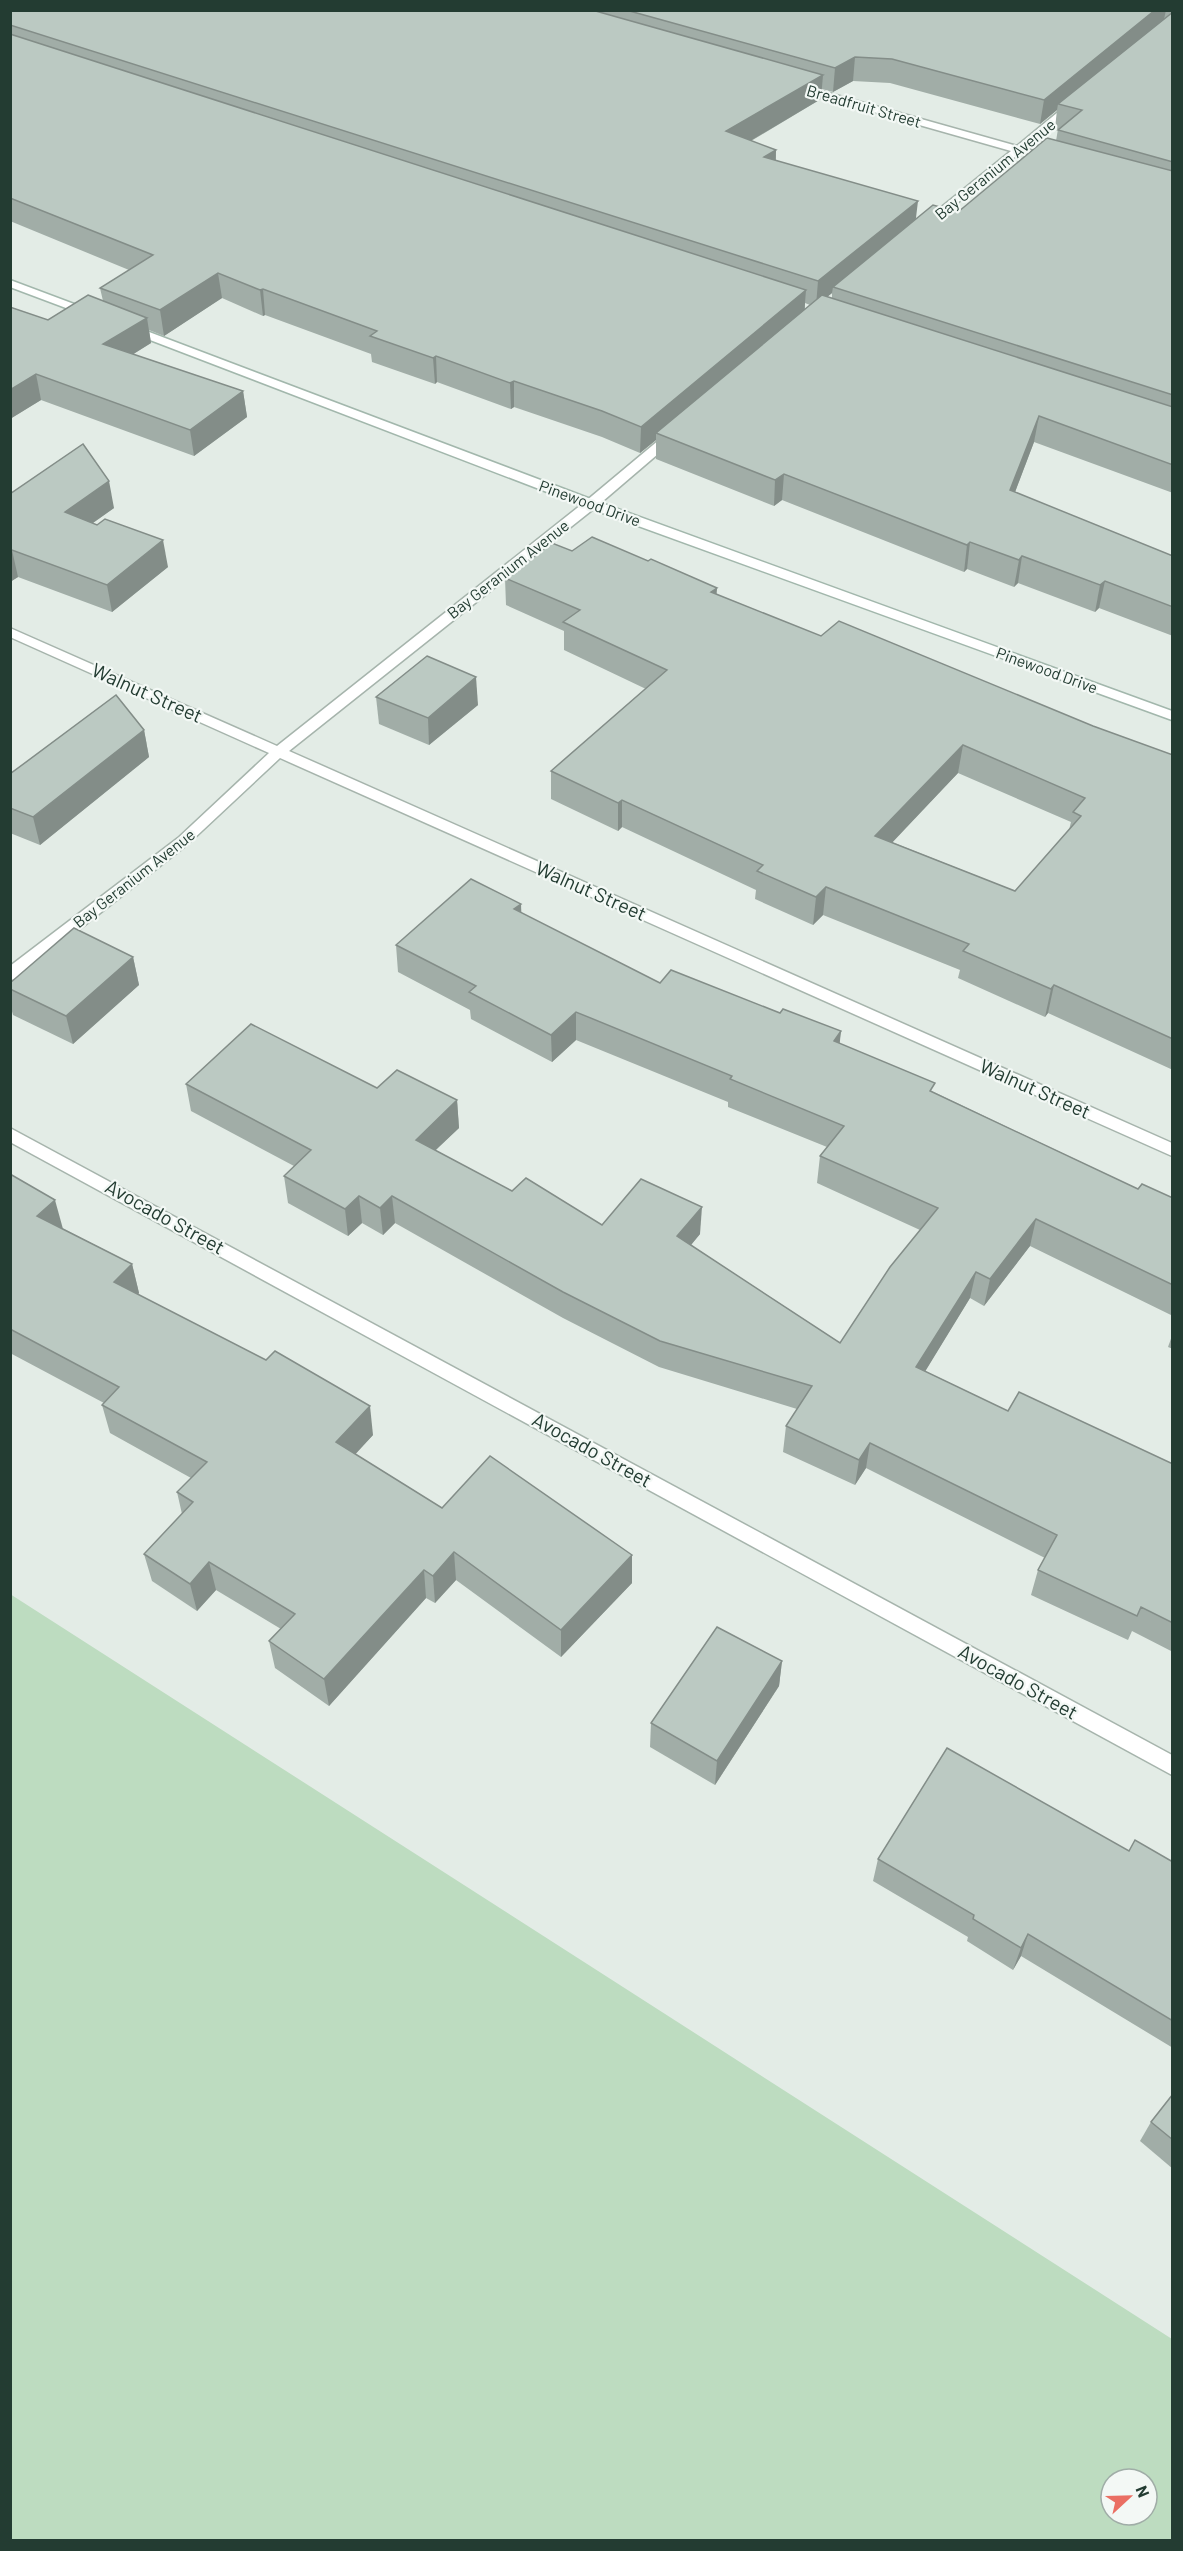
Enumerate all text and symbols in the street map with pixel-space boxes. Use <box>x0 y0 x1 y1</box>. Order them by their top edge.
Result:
street label: Breadfruit Street <box>805 80 923 131</box>
street label: Bay Geranium Avenue <box>931 114 1059 223</box>
street label: Pinewood Drive <box>537 475 644 530</box>
street label: Bay Geranium Avenue <box>443 515 572 622</box>
street label: Pinewood Drive <box>994 642 1101 697</box>
street label: Walnut Street <box>88 657 207 727</box>
street label: Bay Geranium Avenue <box>69 824 198 931</box>
street label: Walnut Street <box>532 855 651 925</box>
street label: Walnut Street <box>976 1053 1095 1123</box>
street label: Avocado Street <box>102 1173 229 1259</box>
street label: Avocado Street <box>529 1406 656 1492</box>
street label: Avocado Street <box>955 1638 1082 1724</box>
north arrow <box>1099 2467 1159 2527</box>
text: N <box>1133 2483 1154 2500</box>

